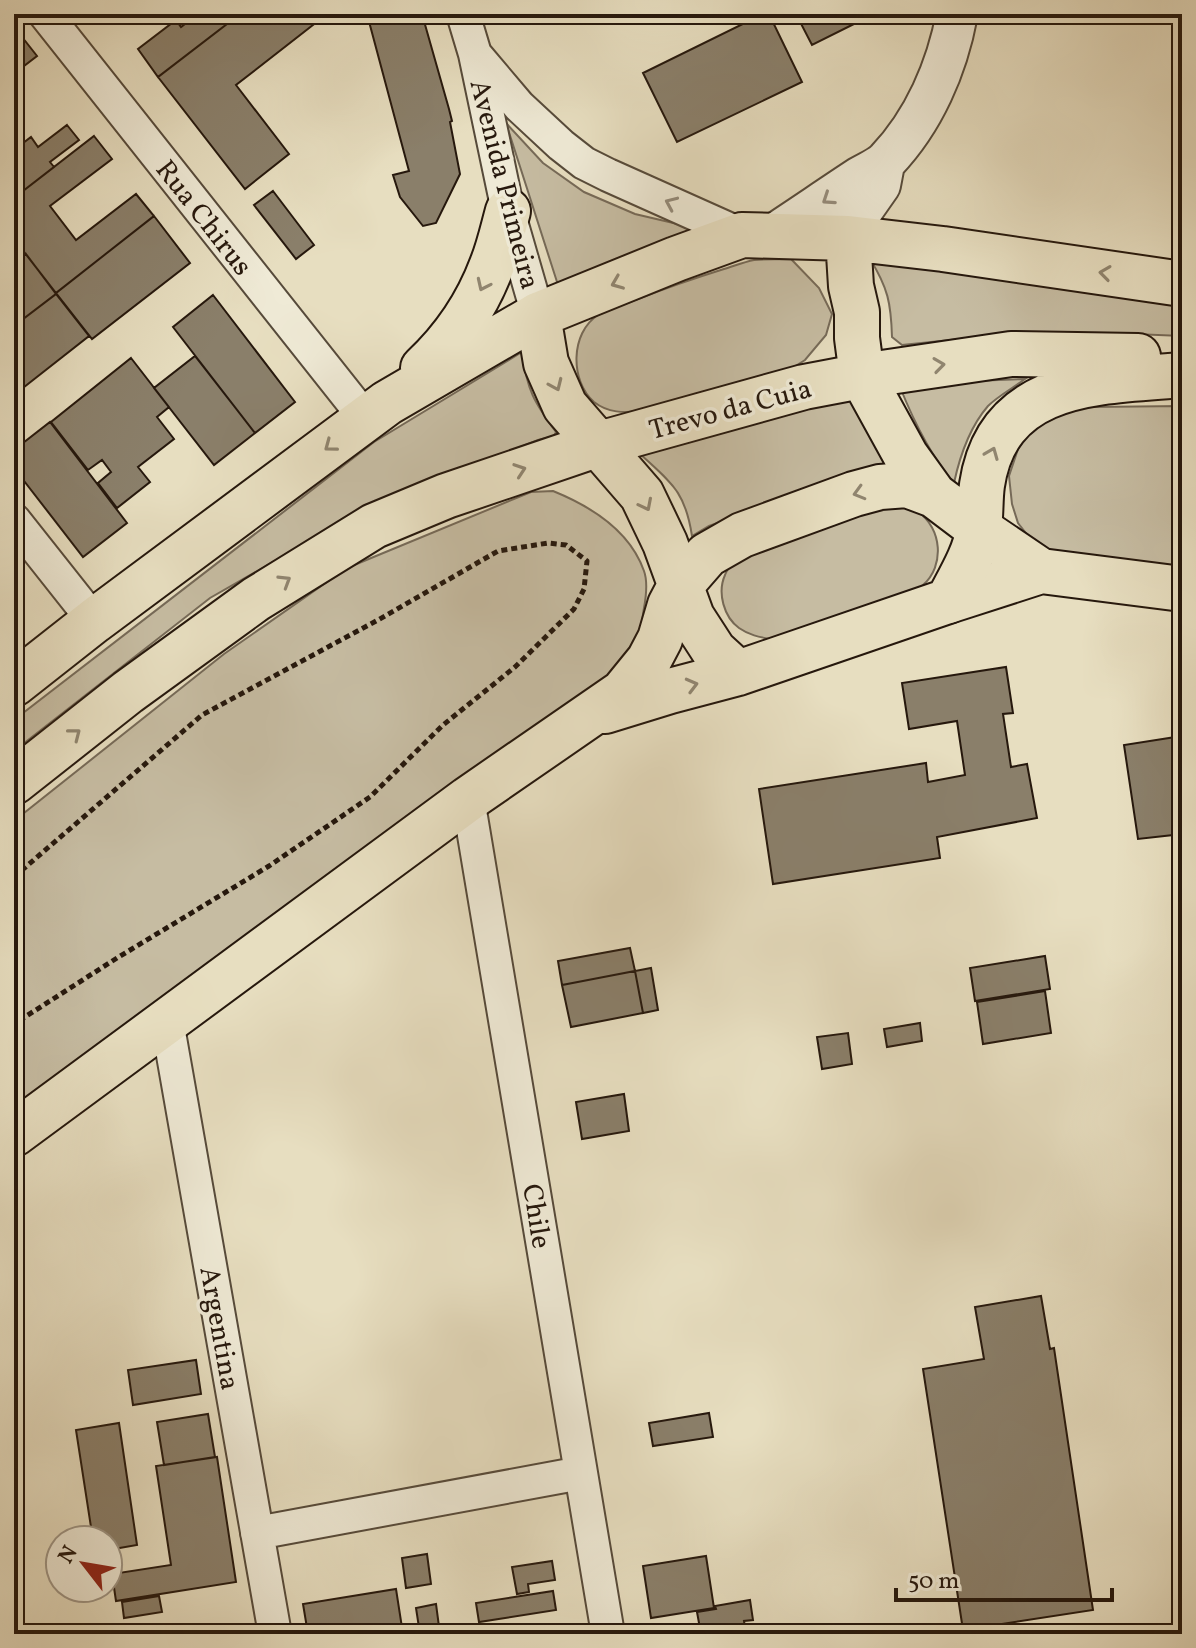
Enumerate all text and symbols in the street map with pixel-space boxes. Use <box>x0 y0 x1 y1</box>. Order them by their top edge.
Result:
street label: Avenida Primeira <box>459 76 548 294</box>
street label: Rua Chirus <box>145 152 261 285</box>
one-way arrow <box>822 189 837 204</box>
one-way arrow <box>665 197 679 213</box>
one-way arrow <box>1098 265 1112 282</box>
one-way arrow <box>611 273 625 290</box>
one-way arrow <box>477 276 493 291</box>
one-way arrow <box>933 357 946 374</box>
street label: Trevo da Cuia <box>645 370 816 451</box>
one-way arrow <box>546 377 562 391</box>
one-way arrow <box>324 436 339 450</box>
one-way arrow <box>982 447 999 461</box>
one-way arrow <box>512 464 526 480</box>
one-way arrow <box>853 483 867 500</box>
one-way arrow <box>637 497 652 512</box>
one-way arrow <box>277 575 291 590</box>
one-way arrow <box>685 677 699 694</box>
one-way arrow <box>66 729 81 743</box>
street label: Chile <box>511 1181 560 1252</box>
street label: Argentina <box>189 1264 249 1393</box>
north arrow <box>44 1524 124 1604</box>
text: N <box>52 1540 86 1570</box>
scale bar <box>896 1552 1112 1602</box>
text: 50 m <box>908 1565 960 1599</box>

